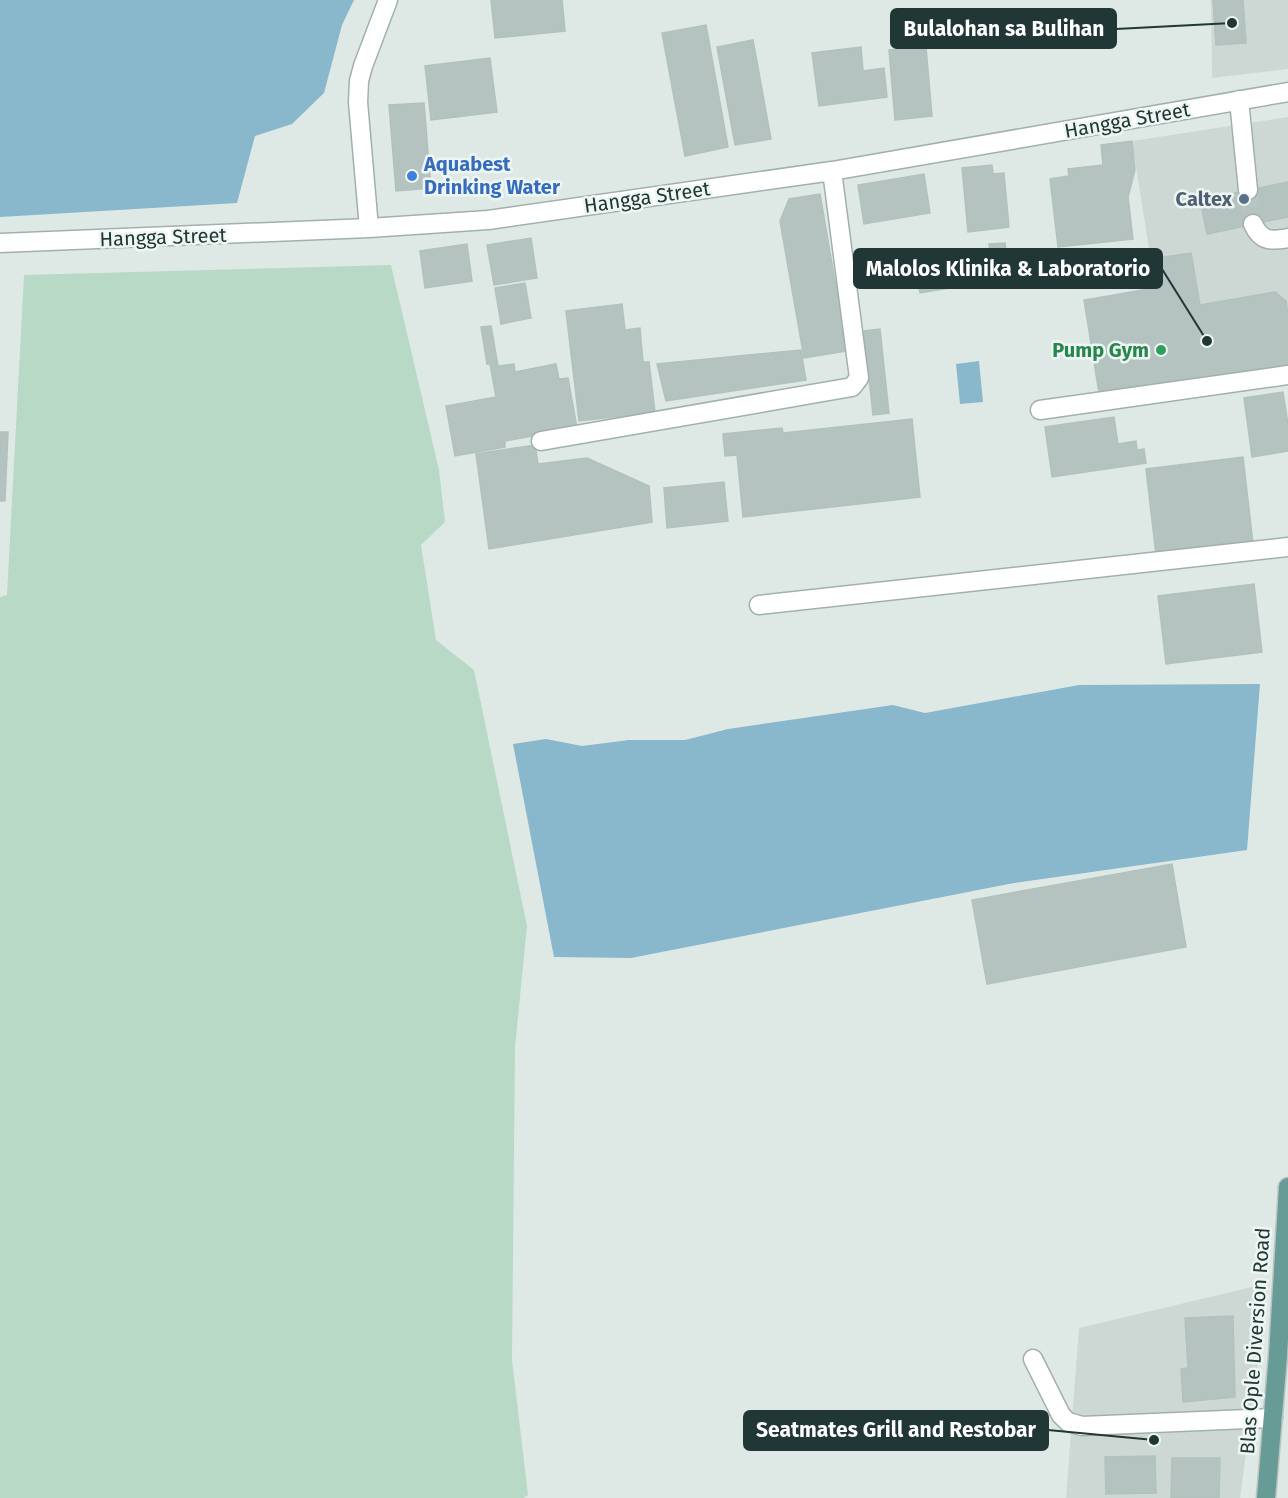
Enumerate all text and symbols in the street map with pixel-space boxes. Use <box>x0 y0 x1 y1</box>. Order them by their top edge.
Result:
callout: Bulalohan sa Bulihan <box>891 9 1116 48</box>
text: Bulalohan sa Bulihan <box>904 16 1104 42</box>
street label: Hangga Street <box>1062 97 1192 143</box>
place label: Aquabest Drinking Water <box>423 152 561 199</box>
marker: Aquabest Drinking Water <box>405 169 419 183</box>
street label: Hangga Street <box>582 176 712 218</box>
place label: Caltex <box>1176 187 1233 211</box>
marker: Caltex <box>1237 192 1251 206</box>
street label: Hangga Street <box>99 223 228 251</box>
callout: Malolos Klinika & Laboratorio <box>854 249 1162 288</box>
text: Malolos Klinika & Laboratorio <box>866 256 1150 282</box>
place label: Pump Gym <box>1052 338 1149 362</box>
marker: Pump Gym <box>1154 343 1168 357</box>
street label: Blas Ople Diversion Road <box>1235 1227 1275 1455</box>
callout: Seatmates Grill and Restobar <box>744 1411 1048 1450</box>
text: Seatmates Grill and Restobar <box>756 1417 1037 1443</box>

